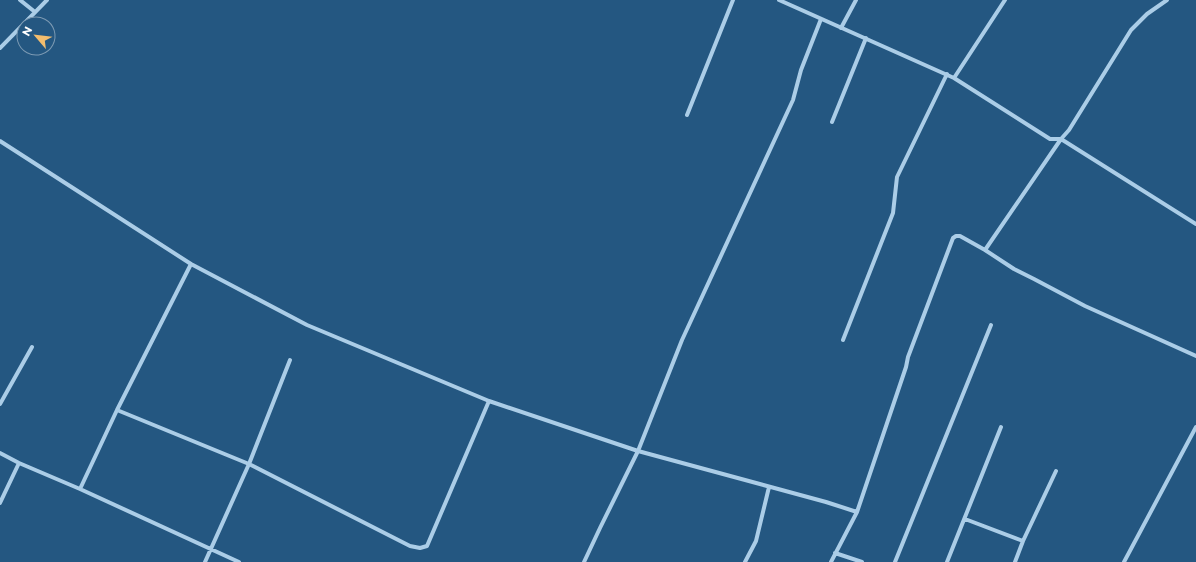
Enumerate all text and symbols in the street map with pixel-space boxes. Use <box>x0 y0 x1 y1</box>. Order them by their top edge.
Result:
north arrow <box>16 16 56 56</box>
text: N <box>19 24 35 39</box>

